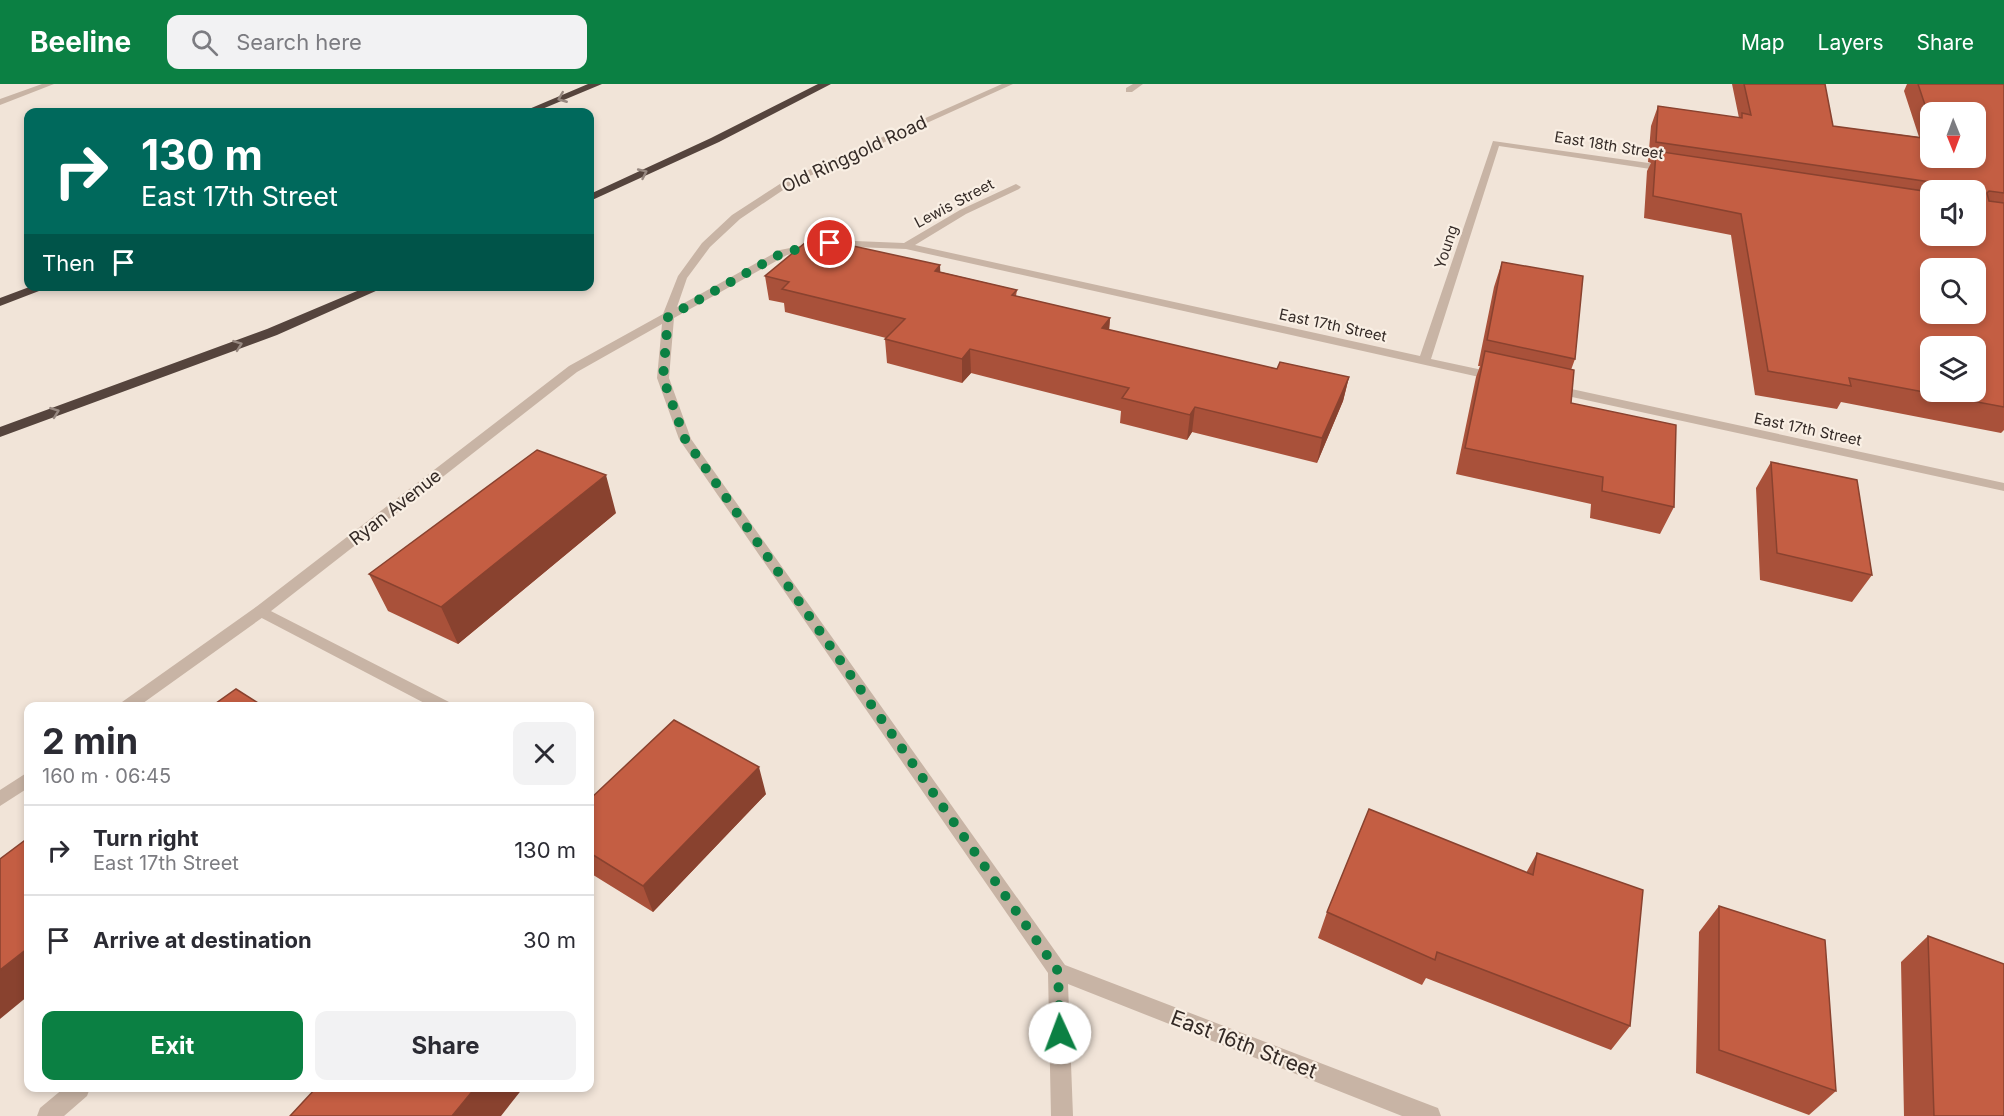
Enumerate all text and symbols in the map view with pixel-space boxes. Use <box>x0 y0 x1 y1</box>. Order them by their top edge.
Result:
search box <box>167 15 587 69</box>
text: Beeline <box>30 25 131 59</box>
icon: search <box>188 26 221 59</box>
text: Search here <box>236 29 362 55</box>
text: Map <box>1741 30 1785 55</box>
text: Layers <box>1818 30 1884 55</box>
text: Share <box>1917 30 1974 55</box>
one-way arrow <box>557 91 568 103</box>
north arrow <box>1920 102 1986 168</box>
map controls <box>1920 102 1986 402</box>
street label: Old Ringgold Road <box>778 111 930 197</box>
street label: East 18th Street <box>1553 127 1665 163</box>
text: 130 m <box>141 129 263 180</box>
icon: right <box>42 132 120 210</box>
one-way arrow <box>636 169 647 181</box>
street label: Lewis Street <box>911 174 997 232</box>
text: East 17th Street <box>141 180 338 213</box>
button: sound <box>1920 180 1986 246</box>
pin <box>804 217 855 268</box>
street label: Young <box>1430 223 1462 271</box>
icon: arrive <box>813 226 846 259</box>
icon: arrive <box>107 246 140 279</box>
text: Then <box>42 250 95 276</box>
button: search <box>1920 258 1986 324</box>
street label: East 17th Street <box>1278 304 1389 346</box>
button: layers <box>1920 336 1986 402</box>
one-way arrow <box>232 339 243 352</box>
one-way arrow <box>49 406 60 419</box>
street label: East 17th Street <box>1753 408 1864 450</box>
street label: Ryan Avenue <box>345 465 445 549</box>
text: 2 min <box>42 719 138 763</box>
button: close <box>513 722 576 785</box>
text: 160 m · 06:45 <box>42 764 171 788</box>
text: Turn right <box>93 825 199 851</box>
icon: right <box>42 834 75 867</box>
text: 130 m <box>514 837 576 863</box>
text: East 17th Street <box>93 851 239 875</box>
icon: arrive <box>42 924 75 957</box>
text: Arrive at destination <box>93 927 312 953</box>
text: 30 m <box>523 927 576 953</box>
position arrow <box>1028 1001 1092 1065</box>
street label: East 16th Street <box>1167 1005 1321 1083</box>
button: Exit <box>42 1011 303 1080</box>
button: Share <box>315 1011 576 1080</box>

